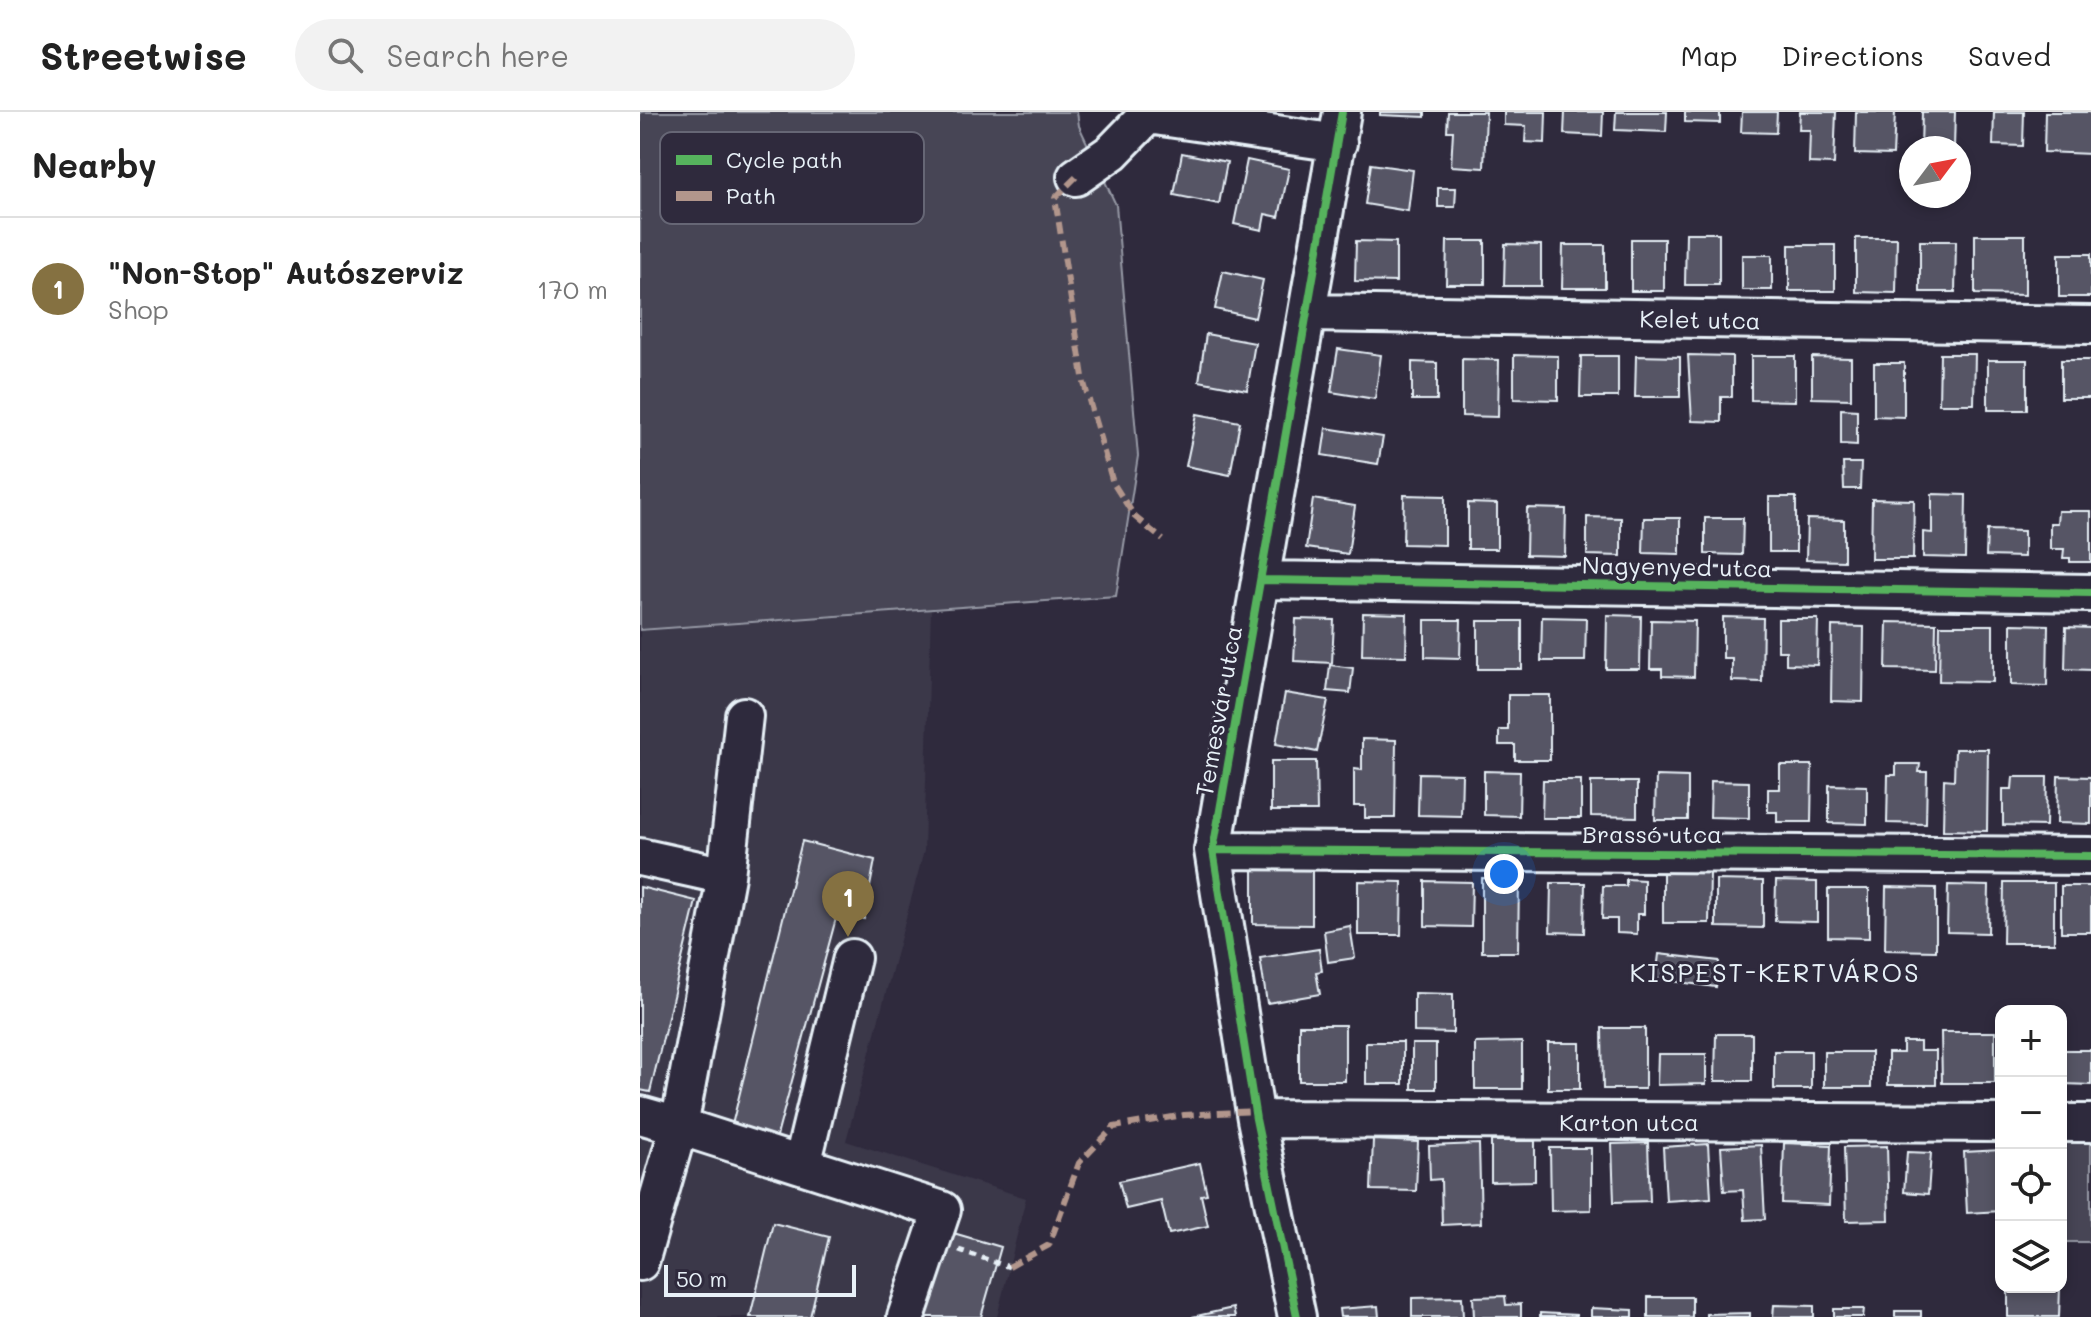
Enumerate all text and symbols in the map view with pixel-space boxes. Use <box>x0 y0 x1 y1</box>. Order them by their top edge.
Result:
search box <box>295 19 855 91</box>
text: Streetwise <box>40 30 247 80</box>
icon: search <box>323 33 367 77</box>
text: Search here <box>387 35 569 75</box>
text: Map <box>1681 37 1738 73</box>
text: Directions <box>1782 37 1924 73</box>
text: Saved <box>1968 37 2051 73</box>
legend <box>660 132 924 224</box>
north arrow <box>1899 136 1971 208</box>
text: Nearby <box>32 142 157 187</box>
text: Cycle path <box>726 145 842 174</box>
text: Path <box>726 181 775 210</box>
text: "Non-Stop" Autószerviz <box>108 252 464 292</box>
text: 1 <box>52 272 64 306</box>
text: 170 m <box>537 272 608 306</box>
text: Shop <box>108 292 169 326</box>
street label: Kelet utca <box>1639 302 1761 336</box>
street label: Nagyenyed utca <box>1582 549 1772 583</box>
street label: Temesvár utca <box>1188 623 1248 799</box>
street label: Brassó utca <box>1582 818 1722 849</box>
your location <box>1484 854 1524 894</box>
pin: 1 <box>822 871 874 937</box>
district label: KISPEST-KERTVÁROS <box>1629 955 1921 989</box>
map controls <box>1995 1005 2067 1293</box>
button: + <box>1995 1005 2067 1077</box>
button: − <box>1995 1077 2067 1149</box>
street label: Karton utca <box>1559 1106 1699 1137</box>
button: locate <box>1995 1149 2067 1221</box>
button: layers <box>1995 1221 2067 1293</box>
scale bar <box>664 1261 856 1297</box>
text: 50 m <box>676 1264 727 1293</box>

